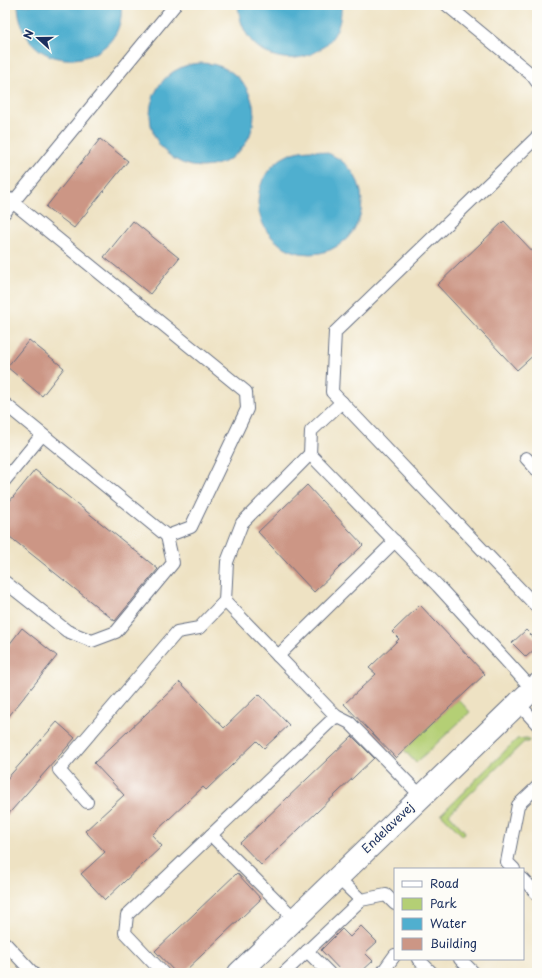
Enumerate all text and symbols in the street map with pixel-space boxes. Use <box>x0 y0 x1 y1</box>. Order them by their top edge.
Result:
north arrow <box>18 18 58 58</box>
text: N <box>19 27 38 41</box>
street label: Endelavevej <box>357 798 417 857</box>
legend <box>394 868 524 960</box>
text: Road <box>430 874 459 892</box>
text: Park <box>430 894 457 912</box>
text: Water <box>430 914 467 932</box>
text: Building <box>430 934 477 952</box>

